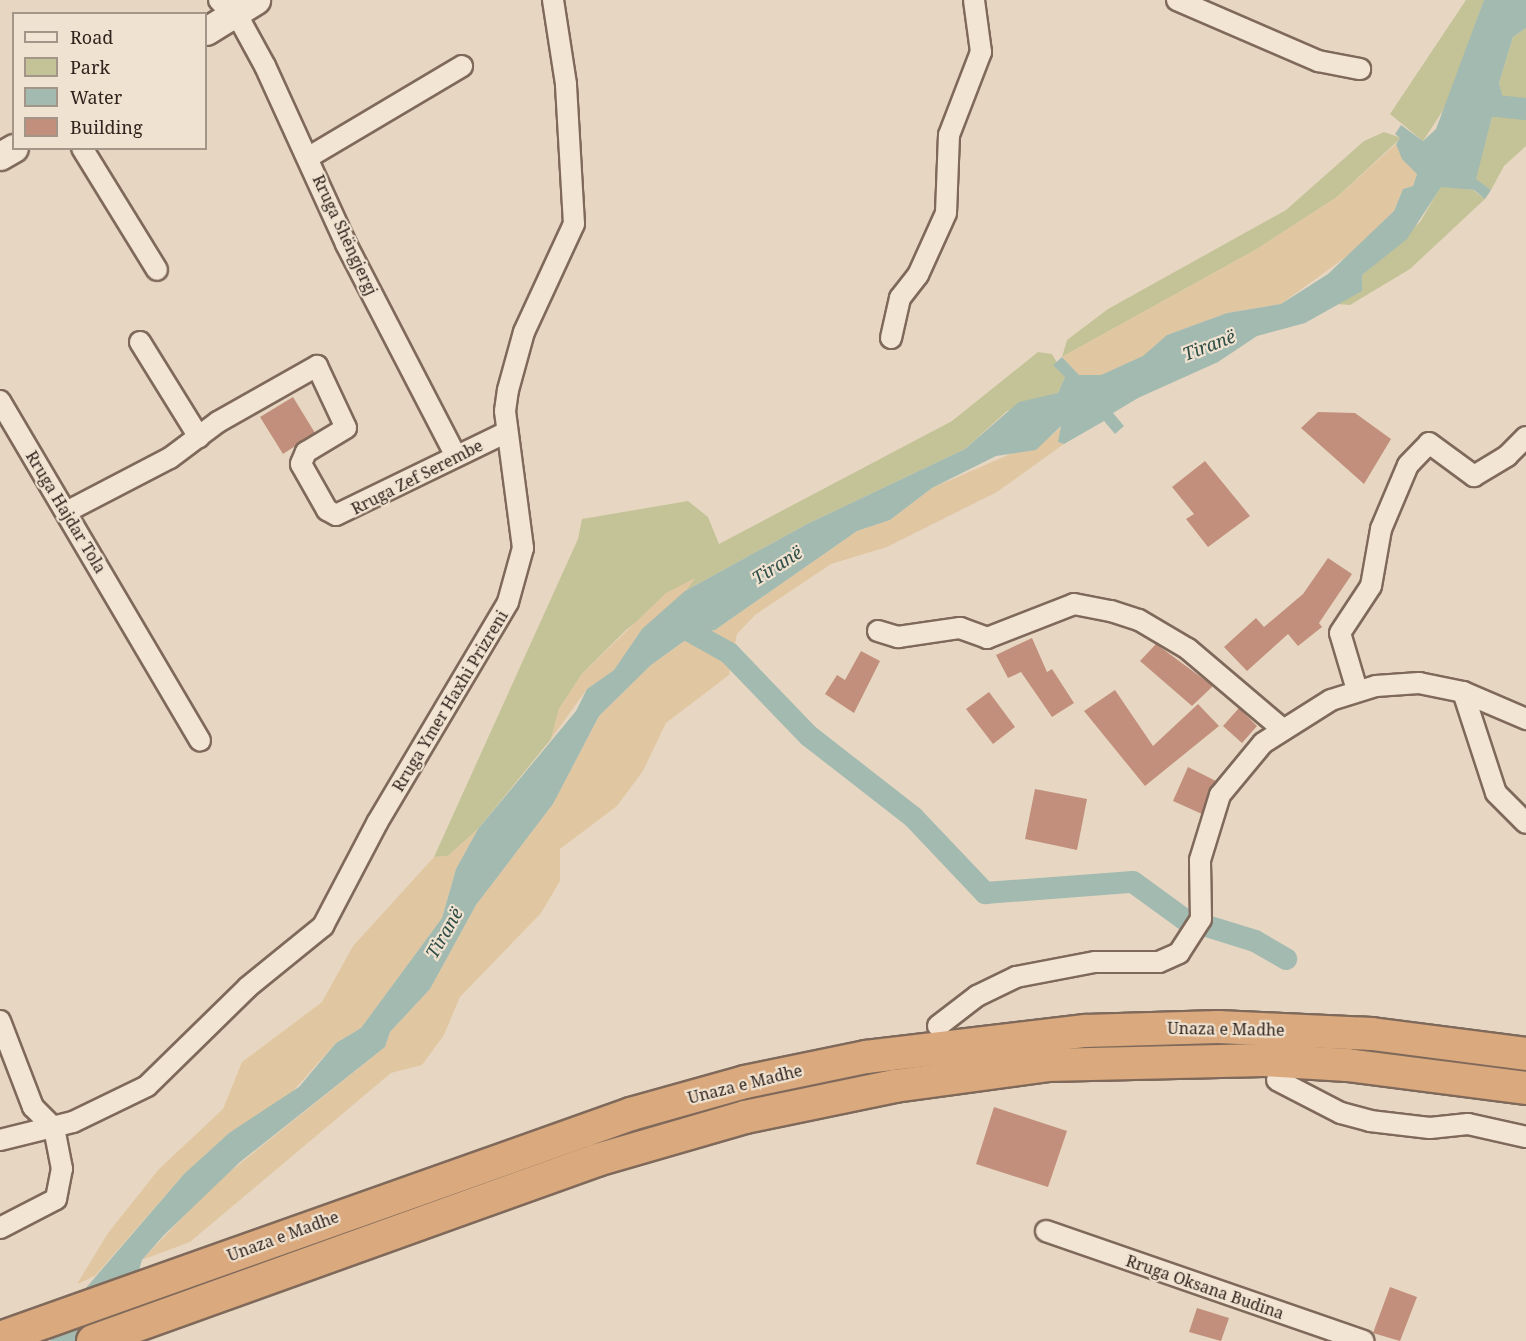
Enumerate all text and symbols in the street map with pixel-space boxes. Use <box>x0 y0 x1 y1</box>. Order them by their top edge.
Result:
legend <box>12 12 207 150</box>
text: Road <box>70 25 113 49</box>
text: Park <box>70 55 110 79</box>
text: Water <box>70 85 122 109</box>
text: Building <box>70 115 143 139</box>
street label: Rruga Shëngjergj <box>309 172 381 298</box>
water label: Tiranë <box>1180 325 1238 365</box>
street label: Rruga Zef Serembe <box>348 436 486 518</box>
street label: Rruga Hajdar Tola <box>22 447 110 577</box>
water label: Tiranë <box>748 541 806 589</box>
street label: Rruga Ymer Haxhi Prizreni <box>388 607 512 795</box>
water label: Tiranë <box>421 904 467 962</box>
street label: Unaza e Madhe <box>1167 1018 1285 1040</box>
street label: Unaza e Madhe <box>686 1060 804 1108</box>
street label: Unaza e Madhe <box>225 1207 341 1265</box>
street label: Rruga Oksana Budina <box>1123 1251 1287 1323</box>

